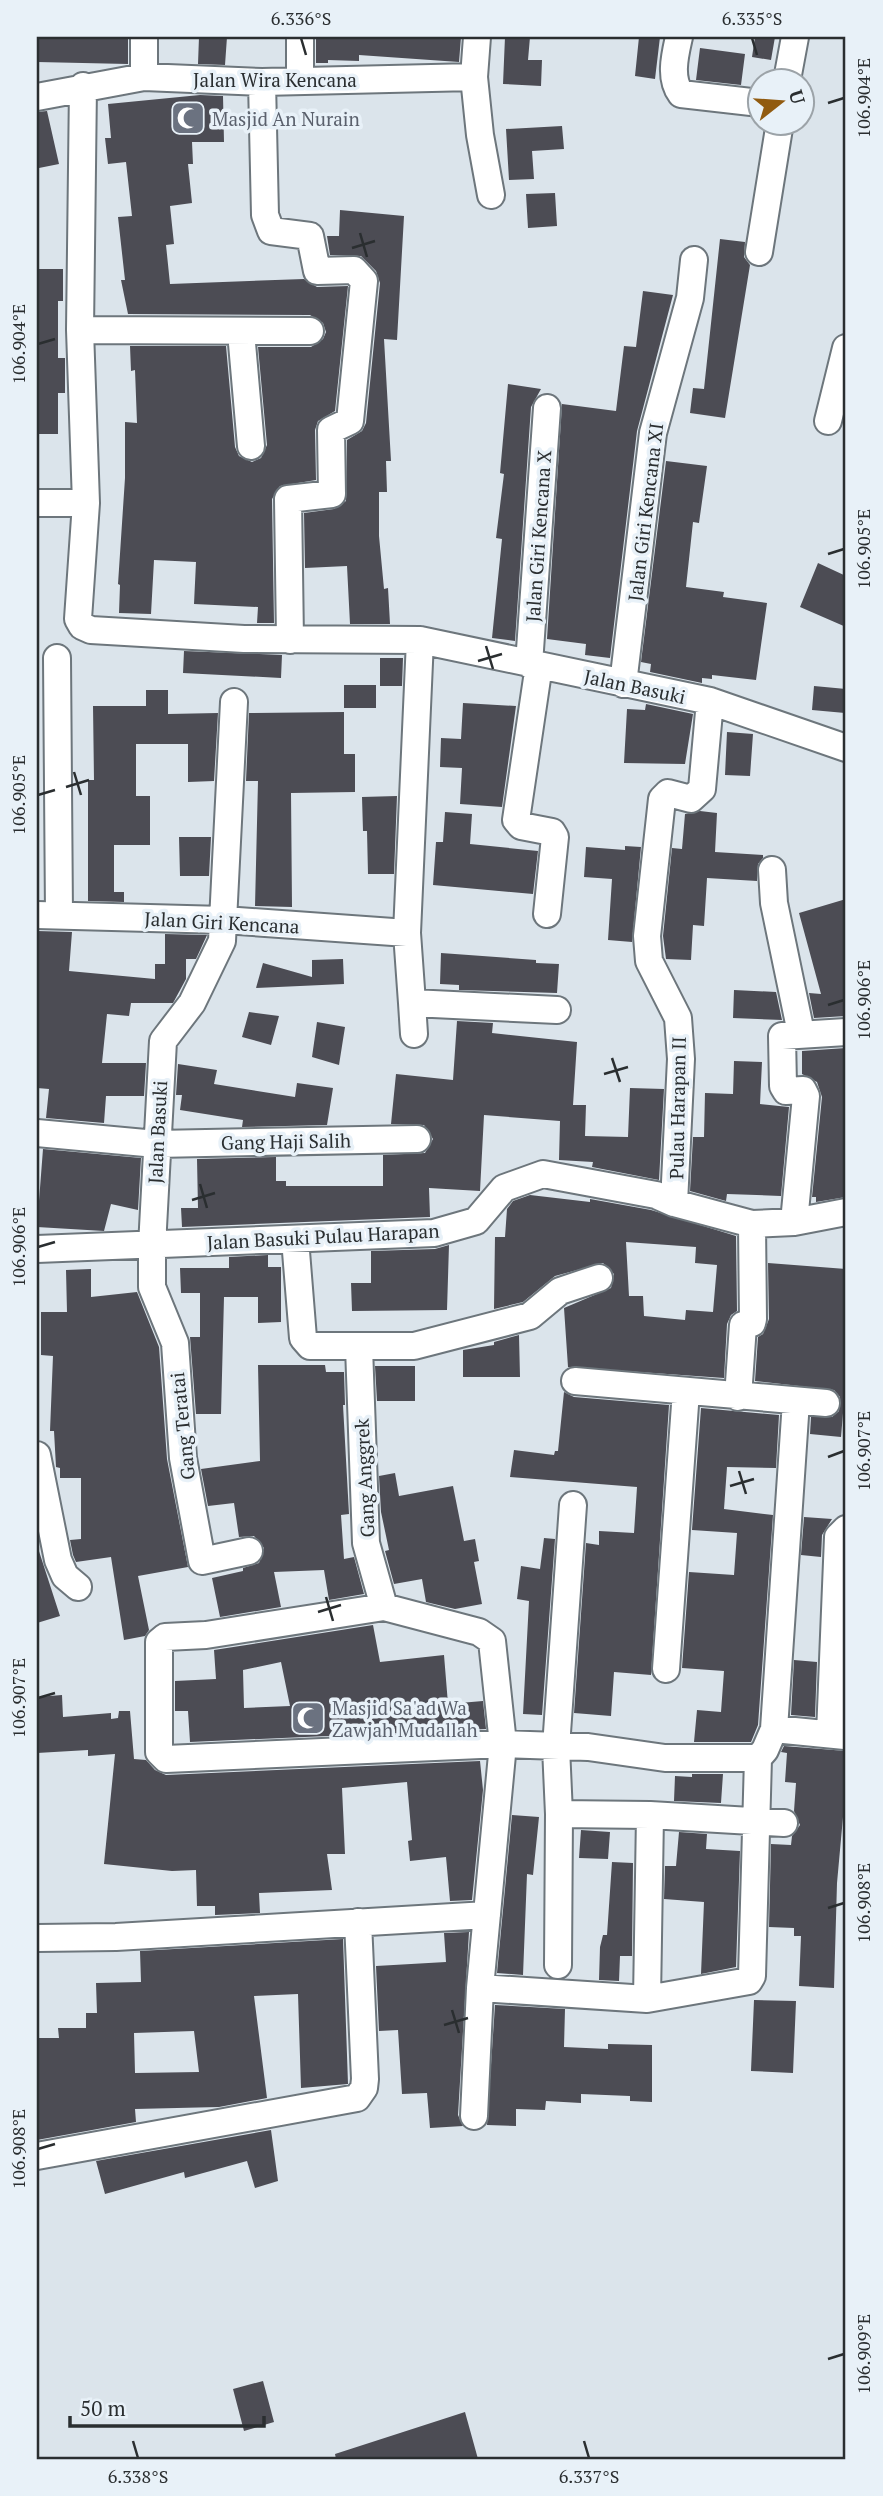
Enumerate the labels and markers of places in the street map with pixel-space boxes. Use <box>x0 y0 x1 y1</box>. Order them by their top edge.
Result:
mosque icon: Masjid An Nurain <box>169 99 207 137</box>
place label: Masjid An Nurain <box>212 106 360 131</box>
place label: Masjid Sa'ad Wa Zawjah Mudallah <box>332 1695 478 1742</box>
mosque icon: Masjid Sa'ad Wa Zawjah Mudallah <box>289 1699 327 1737</box>

